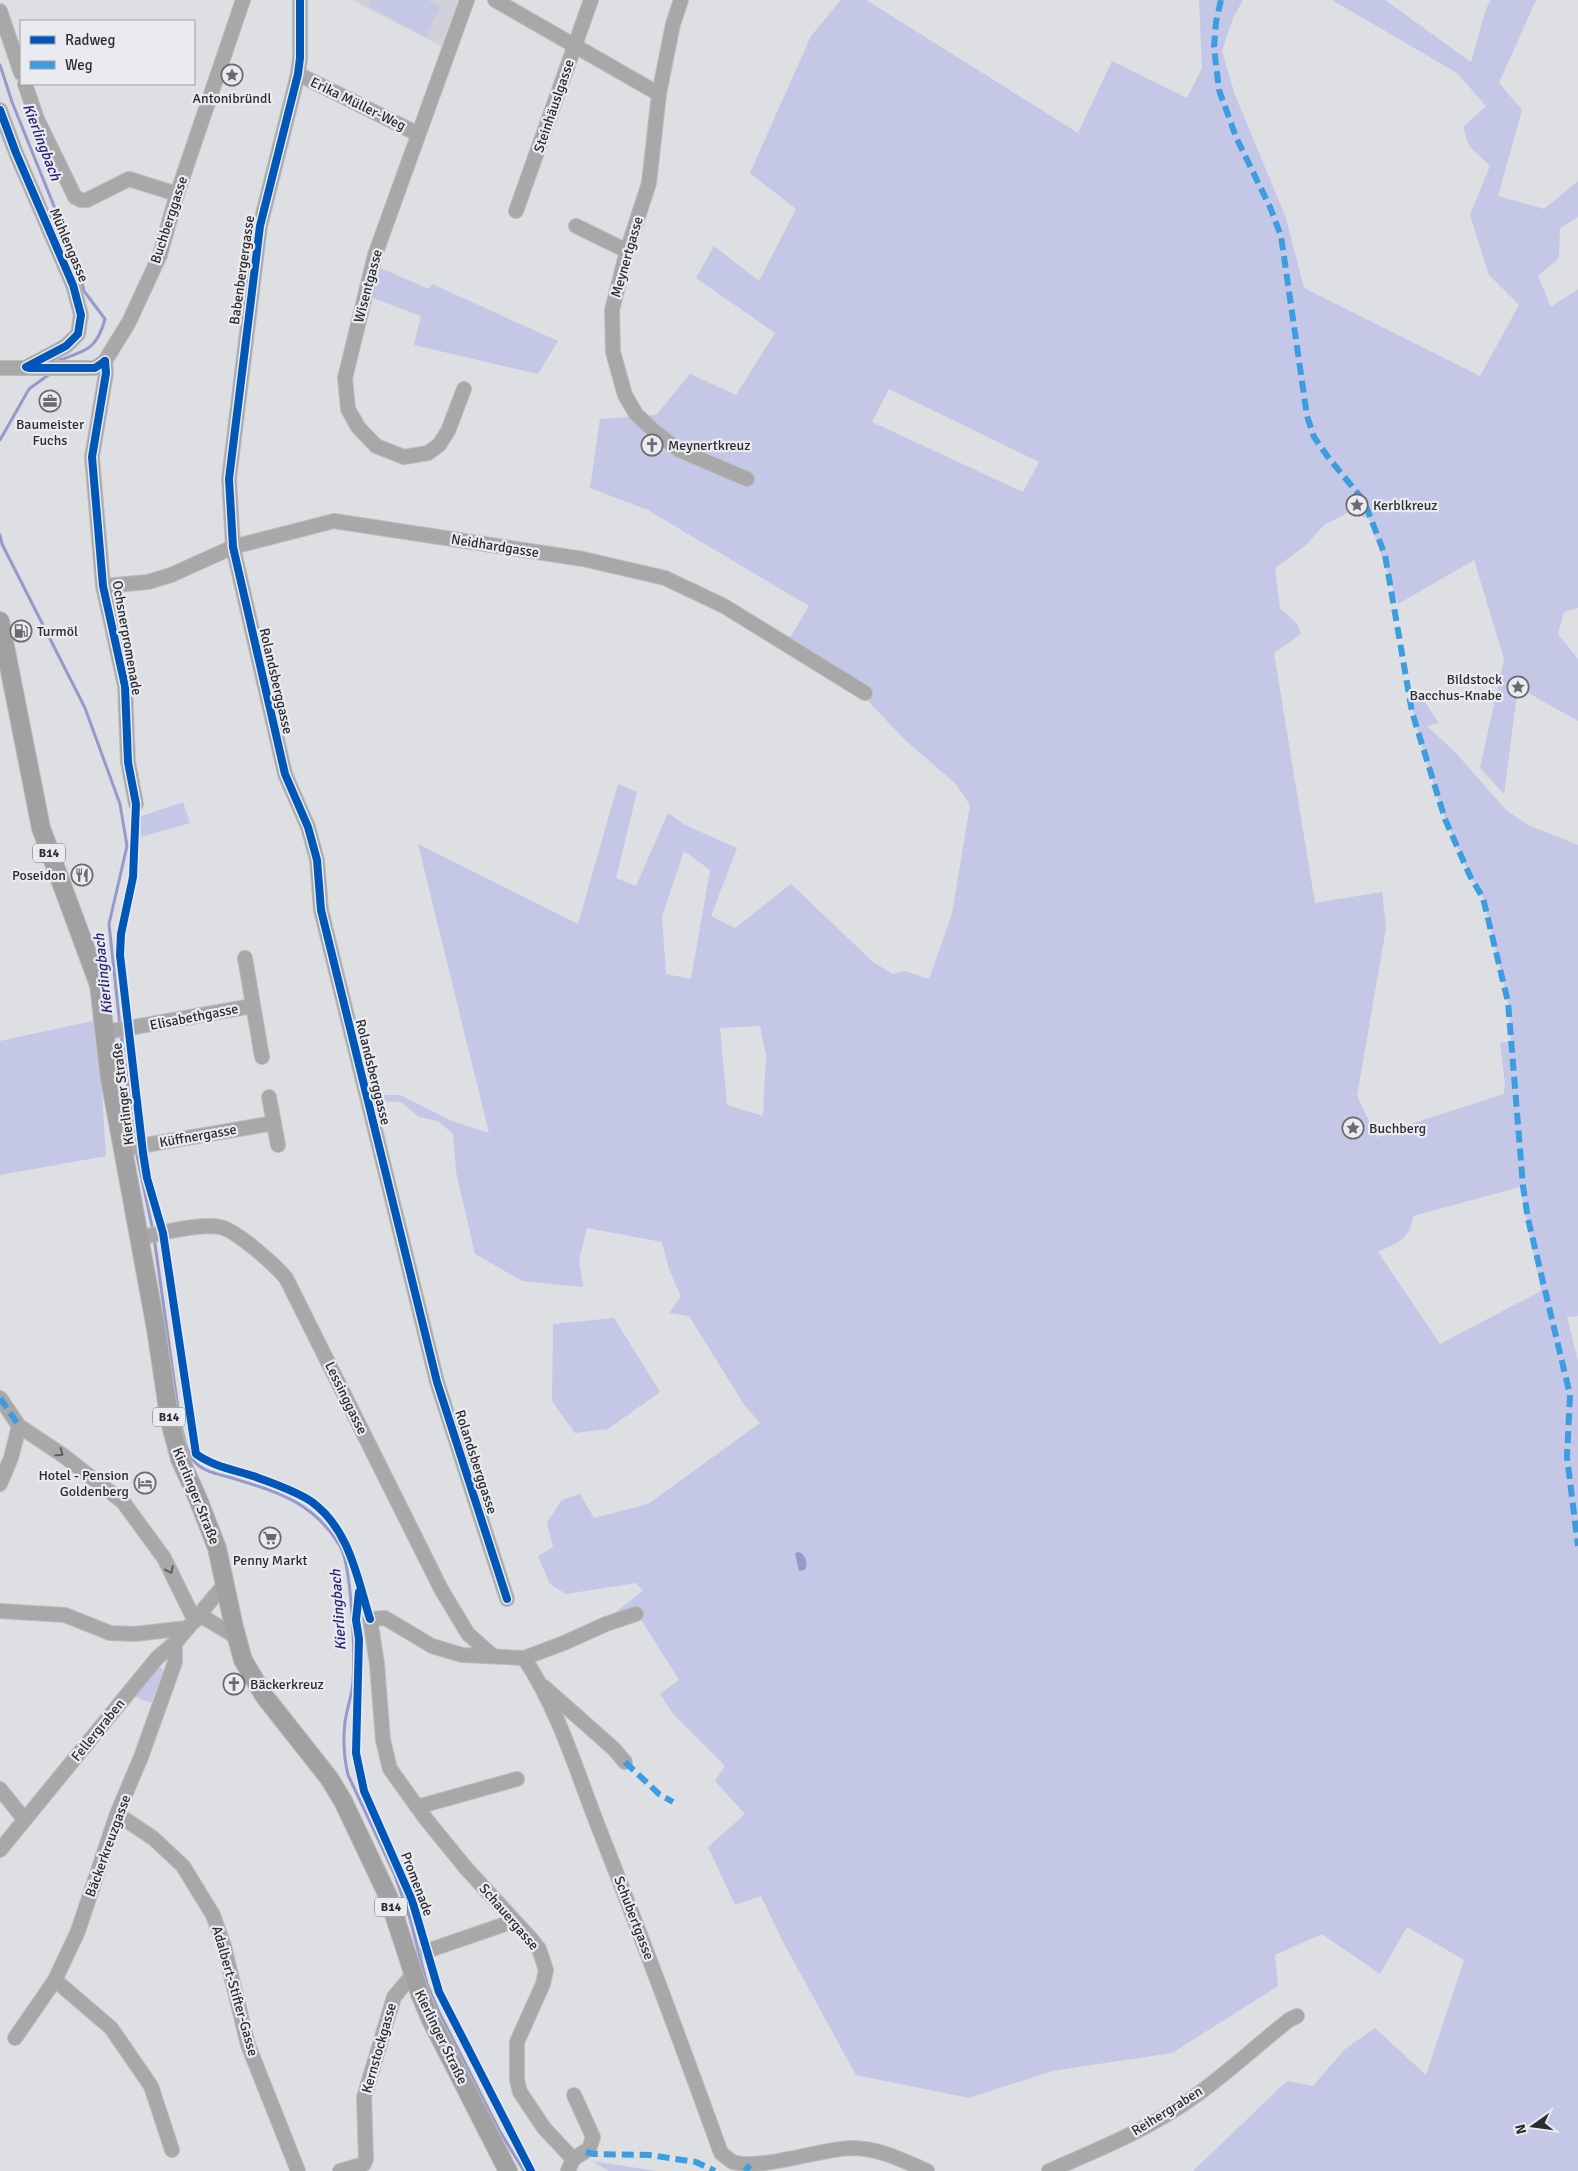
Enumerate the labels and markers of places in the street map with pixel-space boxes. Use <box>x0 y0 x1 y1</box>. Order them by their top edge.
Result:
place icon: Antonibründl <box>220 63 244 87</box>
place label: Antonibründl <box>192 90 272 107</box>
office icon: Baumeister Fuchs <box>38 389 62 413</box>
place label: Baumeister Fuchs <box>16 416 85 449</box>
church icon: Meynertkreuz <box>640 433 664 457</box>
place label: Meynertkreuz <box>668 437 751 454</box>
place icon: Kerblkreuz <box>1345 493 1369 517</box>
place label: Kerblkreuz <box>1373 497 1438 514</box>
fuel station icon: Turmöl <box>9 619 33 643</box>
place label: Turmöl <box>37 623 78 640</box>
place label: Bildstock Bacchus-Knabe <box>1410 671 1502 704</box>
place icon: Bildstock Bacchus-Knabe <box>1506 675 1530 699</box>
restaurant icon: Poseidon <box>70 863 94 887</box>
place label: Poseidon <box>12 867 66 884</box>
place icon: Buchberg <box>1341 1116 1365 1140</box>
place label: Buchberg <box>1369 1120 1426 1137</box>
place label: Hotel - Pension Goldenberg <box>38 1467 129 1500</box>
hotel icon: Hotel - Pension Goldenberg <box>133 1471 157 1495</box>
supermarket icon: Penny Markt <box>258 1526 282 1550</box>
place label: Penny Markt <box>233 1552 307 1569</box>
church icon: Bäckerkreuz <box>222 1672 246 1696</box>
place label: Bäckerkreuz <box>250 1676 324 1693</box>

